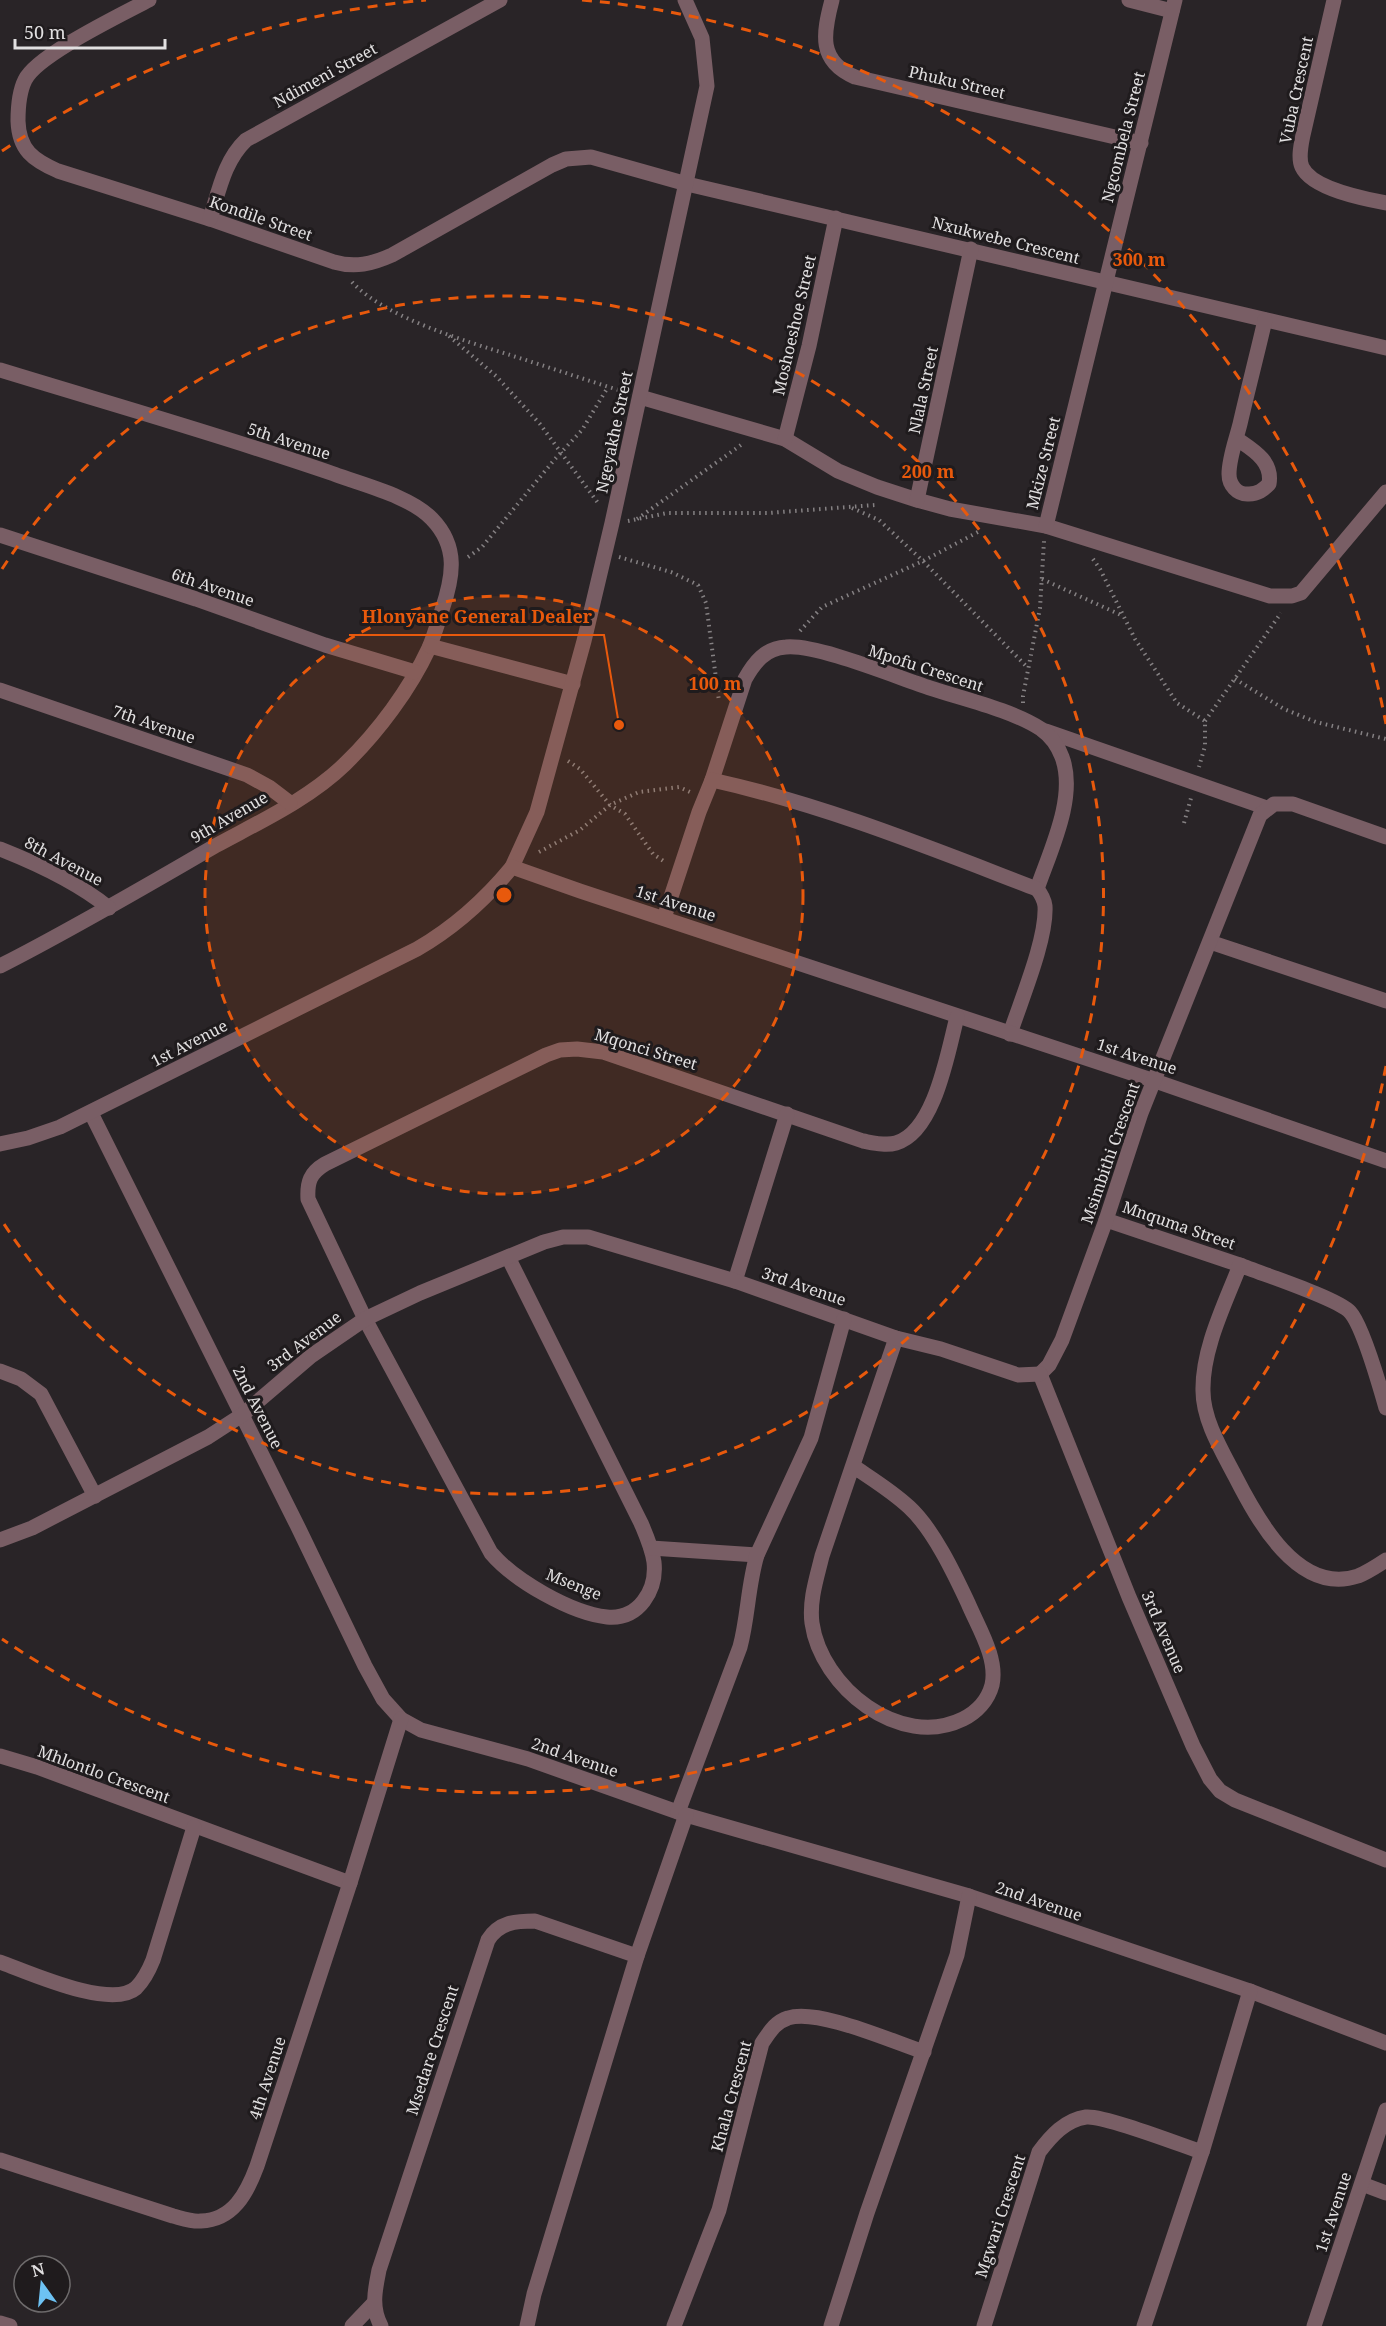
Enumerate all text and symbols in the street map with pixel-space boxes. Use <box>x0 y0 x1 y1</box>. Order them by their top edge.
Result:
scale bar <box>15 12 165 50</box>
text: 50 m <box>24 20 66 44</box>
street label: Vuba Crescent <box>1274 34 1318 146</box>
street label: Ndimeni Street <box>269 37 381 113</box>
street label: Phuku Street <box>907 60 1008 104</box>
street label: Ngcombela Street <box>1096 69 1150 205</box>
street label: Kondile Street <box>207 190 316 246</box>
street label: Nxukwebe Crescent <box>930 211 1082 269</box>
text: 300 m <box>1113 247 1166 271</box>
street label: Moshoeshoe Street <box>767 252 821 397</box>
street label: Nlala Street <box>903 344 943 436</box>
street label: Ngeyakhe Street <box>590 369 638 495</box>
street label: Mkize Street <box>1021 414 1065 512</box>
street label: 5th Avenue <box>245 417 333 465</box>
text: 200 m <box>902 459 955 483</box>
street label: 6th Avenue <box>169 563 257 611</box>
callout: Hlonyane General Dealer <box>349 599 604 635</box>
text: Hlonyane General Dealer <box>362 604 593 628</box>
street label: Mpofu Crescent <box>866 639 987 697</box>
text: 100 m <box>689 671 742 695</box>
street label: 7th Avenue <box>110 700 198 748</box>
street label: 9th Avenue <box>186 786 272 848</box>
street label: 8th Avenue <box>21 831 107 891</box>
street label: 1st Avenue <box>633 880 719 926</box>
centre of rings <box>494 885 514 905</box>
street label: 1st Avenue <box>147 1014 231 1072</box>
street label: Mqonci Street <box>592 1023 700 1075</box>
street label: 1st Avenue <box>1094 1033 1180 1079</box>
street label: Msimbithi Crescent <box>1076 1079 1145 1227</box>
street label: Mnquma Street <box>1120 1195 1239 1255</box>
street label: 3rd Avenue <box>759 1261 849 1311</box>
street label: 3rd Avenue <box>262 1306 346 1376</box>
street label: 2nd Avenue <box>228 1362 288 1452</box>
street label: Msenge <box>543 1563 605 1605</box>
street label: 3rd Avenue <box>1137 1587 1191 1677</box>
street label: 2nd Avenue <box>529 1732 621 1782</box>
street label: Mhlontlo Crescent <box>35 1740 174 1808</box>
street label: 2nd Avenue <box>993 1876 1085 1926</box>
street label: Msedare Crescent <box>401 1982 463 2118</box>
street label: 4th Avenue <box>243 2034 291 2122</box>
street label: Khala Crescent <box>706 2038 756 2154</box>
street label: Mgwari Crescent <box>970 2151 1030 2281</box>
street label: 1st Avenue <box>1310 2169 1356 2255</box>
north arrow <box>12 2254 72 2314</box>
text: N <box>29 2257 47 2282</box>

